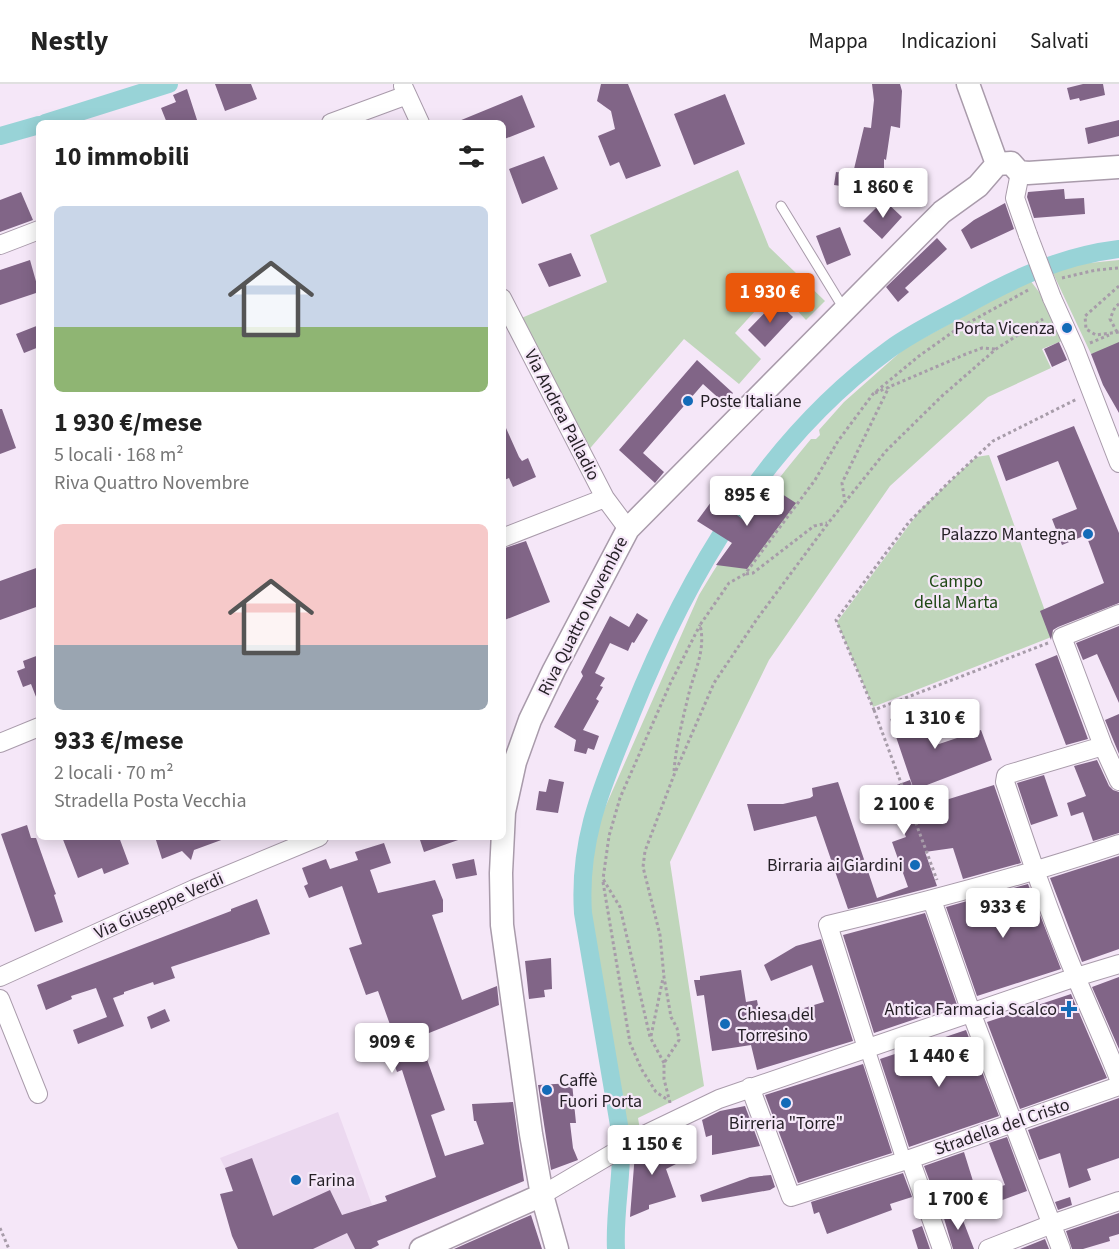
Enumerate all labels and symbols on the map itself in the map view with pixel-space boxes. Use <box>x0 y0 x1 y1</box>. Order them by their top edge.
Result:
pin: 1 860 € <box>828 168 938 219</box>
pin: 1 930 € <box>715 273 825 324</box>
place label: Porta Vicenza <box>954 316 1055 341</box>
marker: Porta Vicenza <box>1060 321 1074 335</box>
street label: Via Andrea Palladio <box>518 345 606 485</box>
place label: Poste Italiane <box>700 389 801 414</box>
marker: Poste Italiane <box>681 394 695 408</box>
pin: 895 € <box>705 476 789 527</box>
place label: Palazzo Mantegna <box>941 522 1076 547</box>
marker: Palazzo Mantegna <box>1081 527 1095 541</box>
street label: Riva Quattro Novembre <box>532 532 634 700</box>
park label: Campo della Marta <box>914 569 998 615</box>
pin: 1 310 € <box>880 699 990 750</box>
pin: 2 100 € <box>849 785 959 836</box>
place label: Birraria ai Giardini <box>767 853 903 878</box>
marker: Birraria ai Giardini <box>908 858 922 872</box>
street label: Via Giuseppe Verdi <box>90 866 228 946</box>
pin: 933 € <box>961 888 1045 939</box>
place label: Antica Farmacia Scalco <box>884 997 1057 1022</box>
place label: Chiesa del Torresino <box>737 1002 814 1048</box>
marker: Antica Farmacia Scalco <box>1062 1002 1076 1016</box>
marker: Chiesa del Torresino <box>718 1017 732 1031</box>
pin: 909 € <box>350 1023 434 1074</box>
pin: 1 440 € <box>884 1037 994 1088</box>
place label: Caffè Fuori Porta <box>559 1068 642 1114</box>
marker: Caffè Fuori Porta <box>540 1083 554 1097</box>
street label: Stradella del Cristo <box>931 1092 1073 1162</box>
marker: Birreria "Torre" <box>779 1096 793 1110</box>
place label: Birreria "Torre" <box>729 1111 843 1136</box>
pin: 1 150 € <box>597 1125 707 1176</box>
place label: Farina <box>308 1168 355 1193</box>
marker: Farina <box>289 1173 303 1187</box>
pin: 1 700 € <box>903 1180 1013 1231</box>

